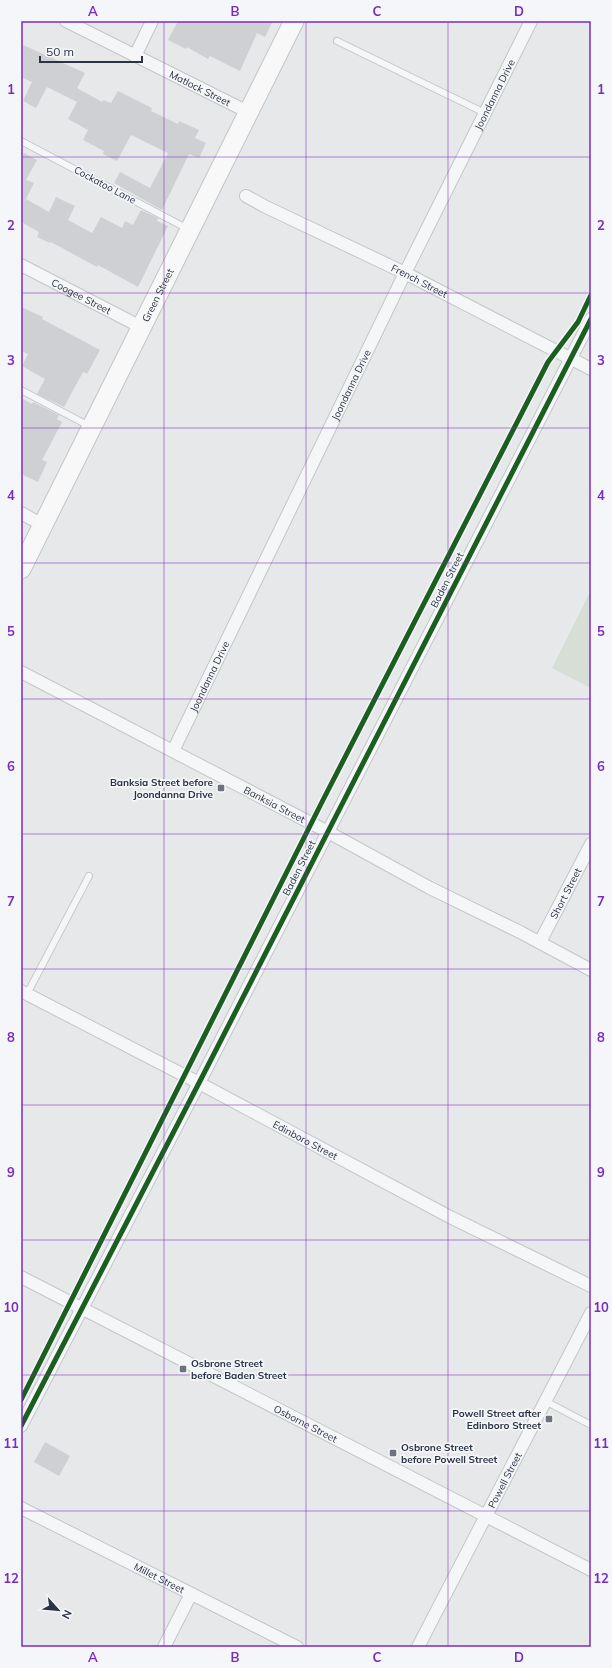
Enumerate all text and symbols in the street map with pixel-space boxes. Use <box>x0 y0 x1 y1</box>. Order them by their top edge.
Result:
text: A <box>88 3 98 19</box>
text: B <box>231 3 240 19</box>
text: C <box>373 3 382 19</box>
text: D <box>514 3 524 19</box>
scale bar <box>40 38 142 64</box>
text: 50 m <box>46 44 74 59</box>
street label: Joondanna Drive <box>471 57 517 132</box>
street label: Matlock Street <box>167 67 233 109</box>
text: 1 <box>7 81 15 97</box>
text: 1 <box>597 81 605 97</box>
street label: Cockatoo Lane <box>72 163 138 207</box>
text: 2 <box>7 217 15 233</box>
text: 2 <box>597 217 605 233</box>
street label: French Street <box>389 261 450 301</box>
street label: Green Street <box>139 266 176 324</box>
street label: Coogee Street <box>49 275 114 317</box>
street label: Joondanna Drive <box>328 347 373 422</box>
text: 3 <box>7 352 15 368</box>
text: 3 <box>597 352 605 368</box>
text: 4 <box>7 487 15 503</box>
text: 4 <box>597 487 605 503</box>
street label: Baden Street <box>428 550 467 610</box>
text: 5 <box>7 623 15 639</box>
text: 5 <box>597 623 605 639</box>
street label: Joondanna Drive <box>187 639 232 714</box>
text: 6 <box>7 758 15 774</box>
text: 6 <box>597 758 605 774</box>
place label: Banksia Street before Joondanna Drive <box>110 776 214 801</box>
marker: Banksia Street before Joondanna Drive <box>216 783 226 793</box>
street label: Banksia Street <box>242 783 308 826</box>
street label: Baden Street <box>280 838 319 898</box>
street label: Short Street <box>547 865 584 921</box>
text: 7 <box>7 893 15 909</box>
text: 7 <box>597 893 605 909</box>
text: 8 <box>7 1029 15 1045</box>
text: 8 <box>597 1029 605 1045</box>
street label: Edinboro Street <box>271 1117 340 1163</box>
text: 9 <box>7 1164 15 1180</box>
text: 9 <box>597 1164 605 1180</box>
text: 10 <box>3 1299 19 1315</box>
text: 10 <box>593 1299 609 1315</box>
place label: Osbrone Street before Baden Street <box>191 1357 287 1382</box>
marker: Osbrone Street before Baden Street <box>178 1364 188 1374</box>
street label: Osborne Street <box>272 1402 340 1445</box>
place label: Powell Street after Edinboro Street <box>452 1407 541 1432</box>
marker: Powell Street after Edinboro Street <box>544 1414 554 1424</box>
text: 11 <box>3 1435 19 1451</box>
text: 11 <box>593 1435 609 1451</box>
place label: Osbrone Street before Powell Street <box>401 1441 498 1466</box>
marker: Osbrone Street before Powell Street <box>388 1448 398 1458</box>
street label: Powell Street <box>485 1449 525 1510</box>
street label: Millet Street <box>132 1560 187 1596</box>
text: 12 <box>3 1570 19 1586</box>
text: 12 <box>593 1570 609 1586</box>
north arrow <box>38 1590 78 1630</box>
text: N <box>59 1608 75 1621</box>
text: A <box>88 1649 98 1665</box>
text: B <box>231 1649 240 1665</box>
text: C <box>373 1649 382 1665</box>
text: D <box>514 1649 524 1665</box>

